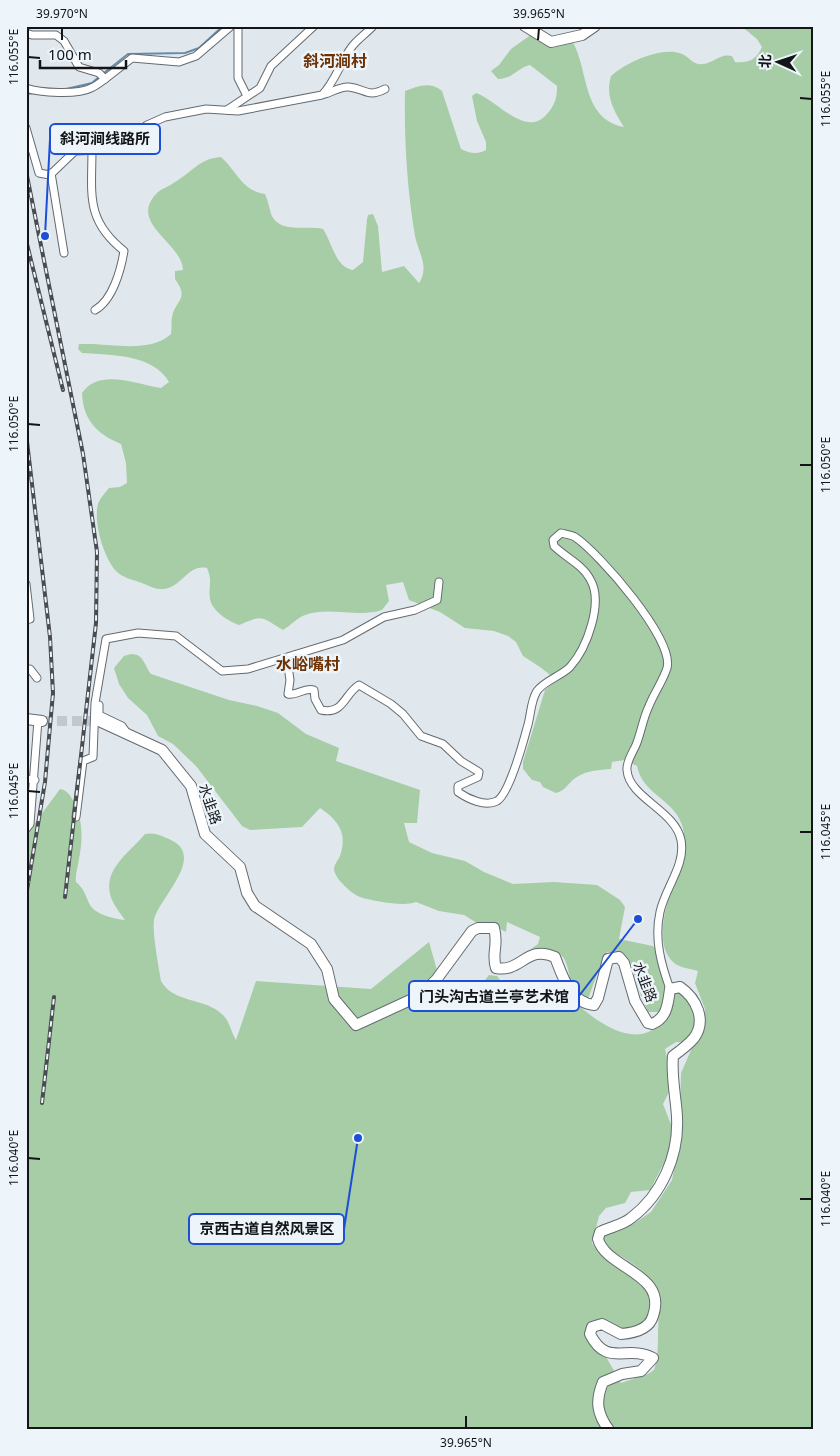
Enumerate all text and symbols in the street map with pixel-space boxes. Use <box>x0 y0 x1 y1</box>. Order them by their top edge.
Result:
text: 39.970°N <box>36 5 88 22</box>
text: 39.965°N <box>513 5 565 22</box>
text: 116.055°E <box>5 29 22 85</box>
scale bar <box>40 38 126 70</box>
north arrow <box>752 38 802 88</box>
text: 100 m <box>48 44 92 64</box>
district label: 斜河涧村 <box>303 50 367 72</box>
text: 北 <box>755 54 774 69</box>
text: 116.055°E <box>817 71 834 127</box>
callout: 斜河涧线路所 <box>50 124 160 154</box>
text: 斜河涧线路所 <box>60 128 150 148</box>
text: 116.050°E <box>5 396 22 452</box>
text: 116.050°E <box>817 437 834 493</box>
district label: 水峪嘴村 <box>276 653 340 675</box>
text: 116.045°E <box>5 763 22 819</box>
street label: 水韭路 <box>195 781 226 827</box>
text: 116.045°E <box>817 804 834 860</box>
street label: 水韭路 <box>629 959 662 1005</box>
callout: 门头沟古道兰亭艺术馆 <box>409 981 579 1011</box>
text: 门头沟古道兰亭艺术馆 <box>419 986 569 1006</box>
text: 116.040°E <box>5 1130 22 1186</box>
text: 116.040°E <box>817 1171 834 1227</box>
callout: 京西古道自然风景区 <box>189 1214 344 1244</box>
text: 京西古道自然风景区 <box>199 1218 335 1238</box>
text: 39.965°N <box>440 1434 492 1451</box>

